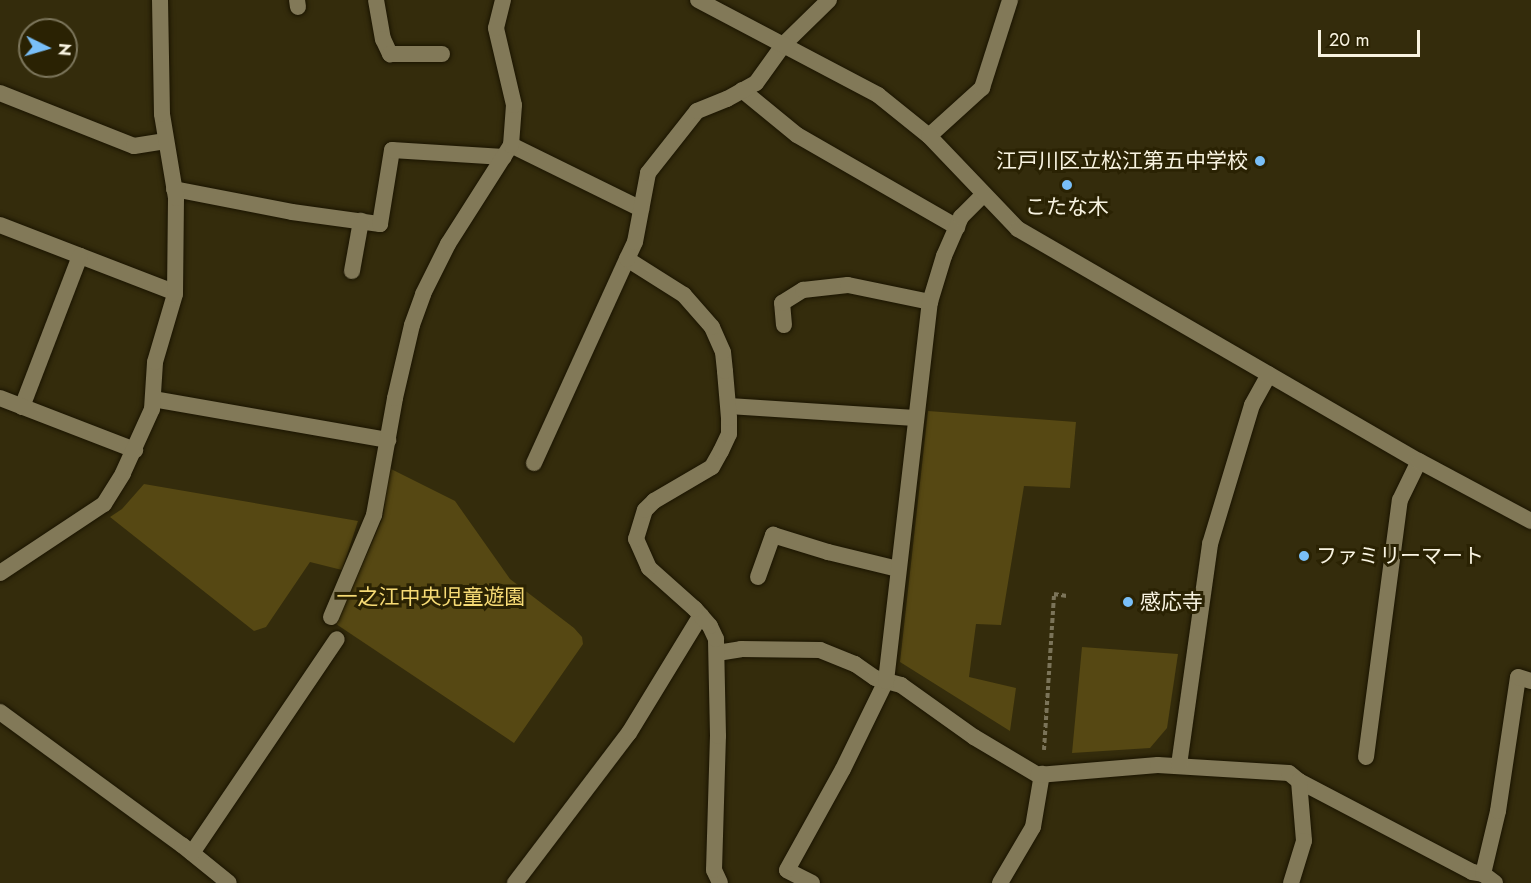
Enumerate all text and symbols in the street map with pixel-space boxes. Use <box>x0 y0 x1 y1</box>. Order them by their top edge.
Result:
north arrow <box>18 18 78 78</box>
scale bar <box>1321 18 1423 56</box>
text: 20 m <box>1329 27 1369 53</box>
text: N <box>52 42 76 57</box>
place label: 江戸川区立松江第五中学校 <box>996 148 1248 174</box>
marker: 江戸川区立松江第五中学校 <box>1253 154 1267 168</box>
marker: こたな木 <box>1060 178 1074 192</box>
place label: こたな木 <box>1025 194 1109 220</box>
place label: ファミリーマート <box>1316 543 1484 569</box>
marker: ファミリーマート <box>1297 549 1311 563</box>
park label: 一之江中央児童遊園 <box>337 584 525 610</box>
place label: 感応寺 <box>1140 589 1203 615</box>
marker: 感応寺 <box>1121 595 1135 609</box>

